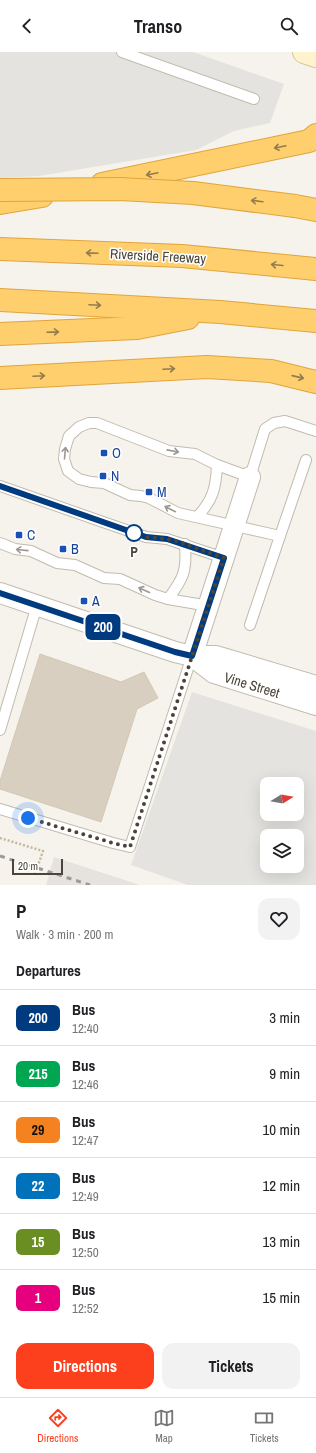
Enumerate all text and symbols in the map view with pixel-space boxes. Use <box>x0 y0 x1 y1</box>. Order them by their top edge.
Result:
text: Transo <box>134 14 182 39</box>
icon: back <box>16 15 38 37</box>
icon: search <box>278 15 300 37</box>
one-way arrow <box>273 144 286 152</box>
one-way arrow <box>146 171 159 179</box>
one-way arrow <box>250 197 263 205</box>
street label: Riverside Freeway <box>109 244 207 268</box>
one-way arrow <box>86 249 99 256</box>
one-way arrow <box>271 262 284 269</box>
one-way arrow <box>88 302 101 309</box>
one-way arrow <box>46 328 59 335</box>
one-way arrow <box>162 365 175 372</box>
one-way arrow <box>32 372 45 380</box>
one-way arrow <box>291 374 304 382</box>
place label: O <box>112 444 121 462</box>
one-way arrow <box>61 447 69 460</box>
one-way arrow <box>166 447 179 455</box>
marker: O <box>99 448 109 458</box>
place label: N <box>111 467 119 485</box>
marker: N <box>98 471 108 481</box>
place label: M <box>157 483 167 501</box>
marker: M <box>144 487 154 497</box>
one-way arrow <box>165 505 177 512</box>
marker: P <box>125 524 143 542</box>
place label: C <box>27 526 35 544</box>
marker: C <box>14 530 24 540</box>
place label: B <box>71 540 79 558</box>
place label: P <box>130 543 138 561</box>
marker: B <box>58 544 68 554</box>
one-way arrow <box>16 546 29 554</box>
one-way arrow <box>138 586 150 593</box>
place label: A <box>91 592 100 610</box>
marker: A <box>79 596 89 606</box>
line badge: 200 <box>80 614 126 640</box>
text: 200 <box>93 618 113 636</box>
street label: Vine Street <box>222 668 282 702</box>
north arrow <box>260 777 304 821</box>
map controls <box>260 777 304 873</box>
your location <box>18 808 38 828</box>
button: layers <box>260 829 304 873</box>
scale bar <box>12 857 63 876</box>
text: 20 m <box>18 859 38 873</box>
text: P <box>16 898 26 924</box>
button: heart <box>258 898 300 940</box>
text: Walk · 3 min · 200 m <box>16 926 113 943</box>
text: Departures <box>16 960 81 981</box>
text: Bus <box>72 999 95 1020</box>
text: 3 min <box>269 1007 300 1028</box>
text: 200 <box>28 1009 48 1027</box>
text: 12:40 <box>72 1020 99 1037</box>
text: Bus <box>72 1055 95 1076</box>
text: 9 min <box>269 1063 300 1084</box>
text: 215 <box>28 1065 48 1083</box>
text: 12:46 <box>72 1076 99 1093</box>
text: Bus <box>72 1111 95 1132</box>
text: 10 min <box>262 1119 300 1140</box>
text: 29 <box>32 1121 44 1139</box>
text: 12:47 <box>72 1132 99 1149</box>
text: Bus <box>72 1167 95 1188</box>
text: 12 min <box>262 1175 300 1196</box>
text: 22 <box>32 1177 44 1195</box>
text: 12:49 <box>72 1188 99 1205</box>
text: Bus <box>72 1223 95 1244</box>
text: 13 min <box>262 1231 300 1252</box>
text: 15 <box>32 1233 44 1251</box>
text: 12:50 <box>72 1244 99 1261</box>
text: Bus <box>72 1279 95 1300</box>
text: 15 min <box>262 1287 300 1308</box>
text: 1 <box>35 1289 41 1307</box>
text: 12:52 <box>72 1300 99 1317</box>
button: Directions <box>16 1343 154 1389</box>
button: Tickets <box>162 1343 300 1389</box>
tab: Directions <box>37 1407 78 1445</box>
tab: Map <box>153 1407 175 1445</box>
tab: Tickets <box>250 1407 279 1445</box>

